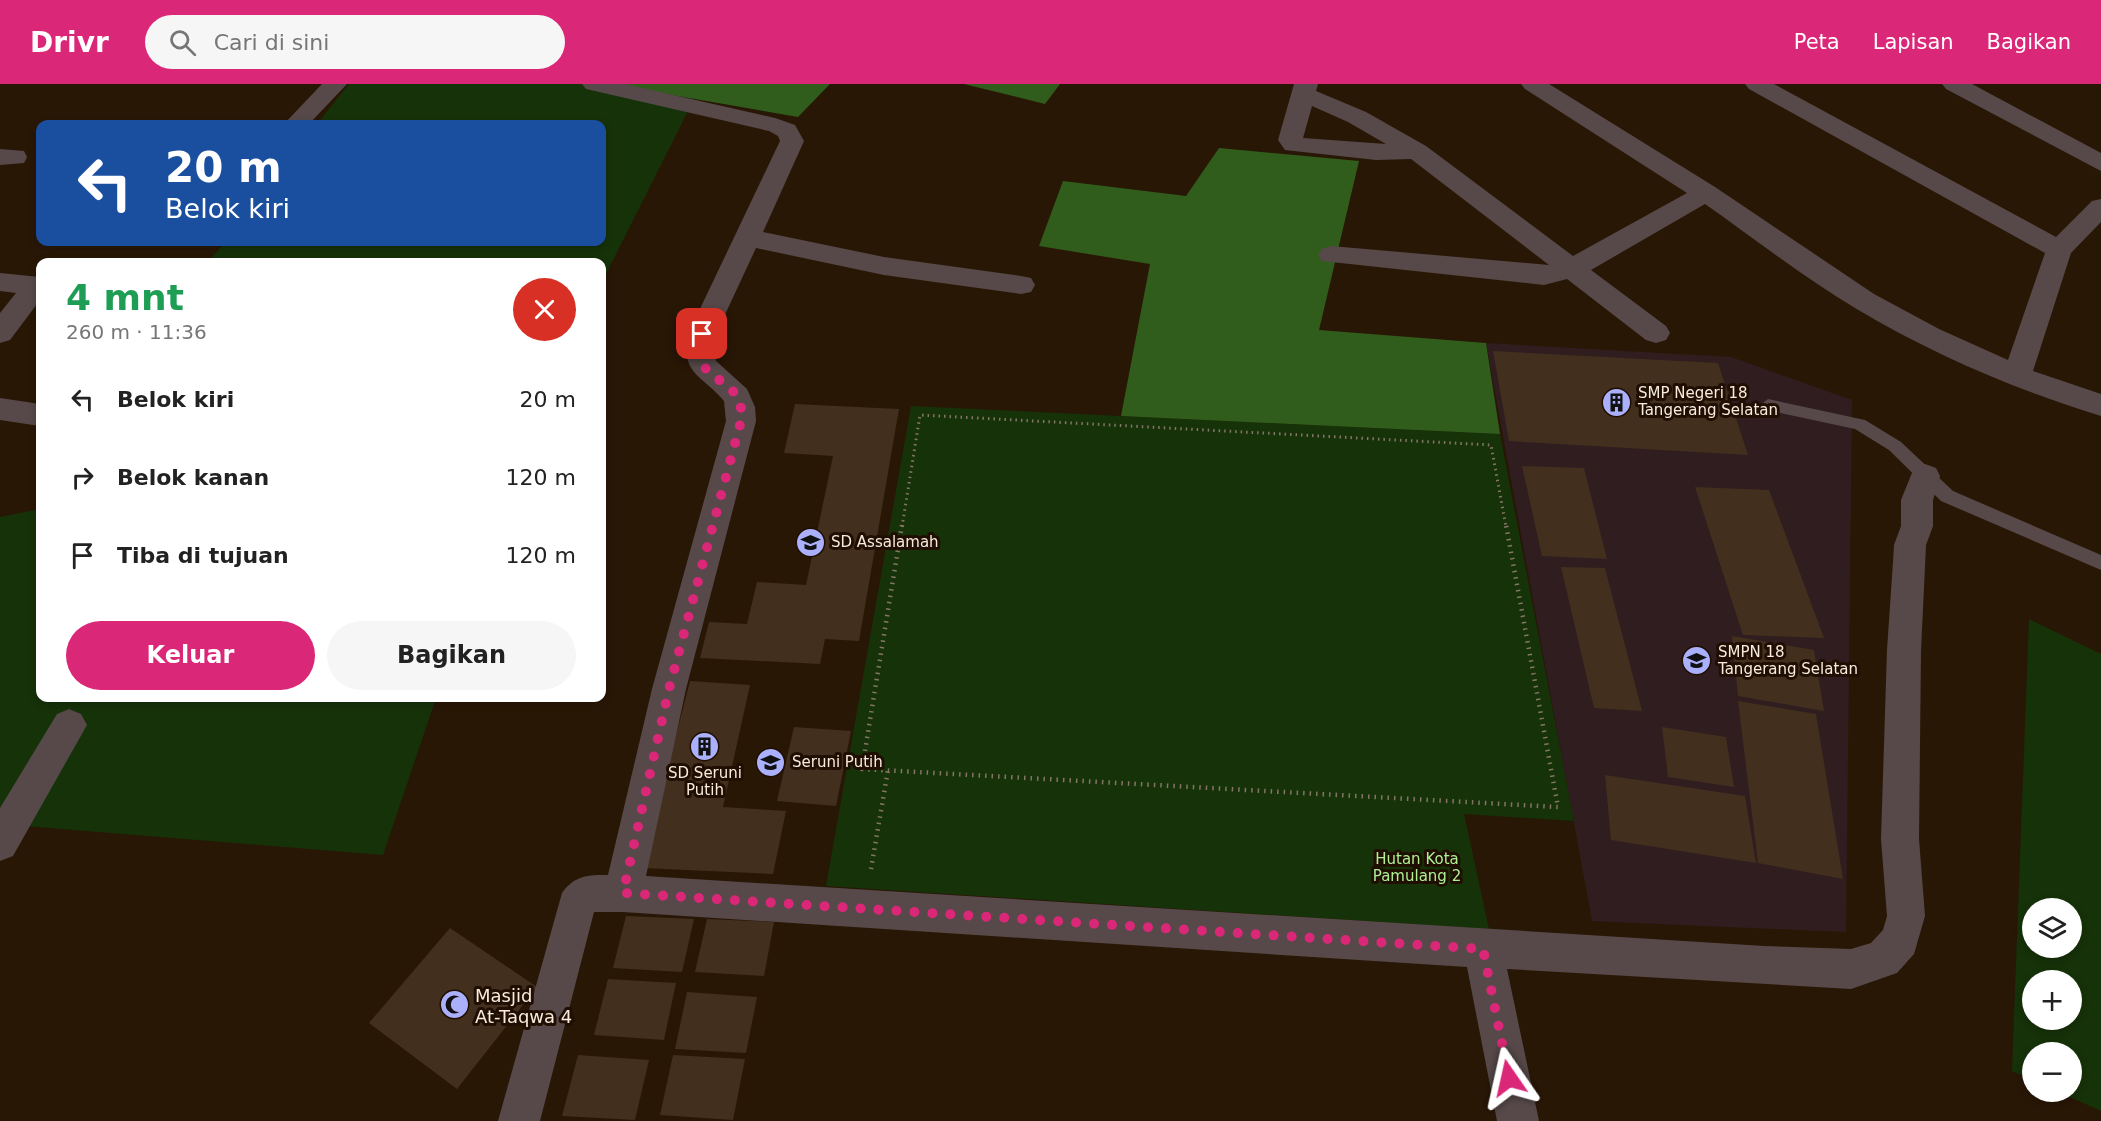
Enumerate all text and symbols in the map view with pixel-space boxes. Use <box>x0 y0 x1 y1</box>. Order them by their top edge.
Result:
search box <box>145 15 565 69</box>
text: Drivr <box>30 26 109 59</box>
icon: search <box>166 26 199 59</box>
text: Cari di sini <box>214 30 329 55</box>
text: Peta <box>1794 30 1840 54</box>
text: Lapisan <box>1873 30 1954 54</box>
text: Bagikan <box>1987 30 2071 54</box>
text: 20 m <box>165 143 282 192</box>
icon: left <box>66 144 144 222</box>
text: Belok kiri <box>165 193 290 224</box>
text: 4 mnt <box>66 277 184 318</box>
button: close <box>513 278 576 341</box>
pin <box>676 308 727 359</box>
icon: arrive <box>685 317 718 350</box>
text: 260 m · 11:36 <box>66 320 207 344</box>
icon: left <box>66 383 99 416</box>
place label: SMP Negeri 18 Tangerang Selatan <box>1637 384 1778 419</box>
building icon: SMP Negeri 18 Tangerang Selatan <box>1601 386 1633 418</box>
text: Belok kiri <box>117 387 234 412</box>
text: 20 m <box>520 387 576 412</box>
icon: right <box>66 461 99 494</box>
text: Belok kanan <box>117 465 269 490</box>
text: 120 m <box>506 465 576 490</box>
school or university icon: SD Assalamah <box>794 526 826 558</box>
place label: SD Assalamah <box>831 533 939 551</box>
icon: arrive <box>66 539 99 572</box>
text: Tiba di tujuan <box>117 543 289 568</box>
text: 120 m <box>506 543 576 568</box>
button: Keluar <box>66 621 315 690</box>
button: Bagikan <box>327 621 576 690</box>
place label: SMPN 18 Tangerang Selatan <box>1717 643 1858 678</box>
school or university icon: SMPN 18 Tangerang Selatan <box>1681 645 1713 677</box>
building icon: SD Seruni Putih <box>689 730 721 762</box>
school or university icon: Seruni Putih <box>755 746 787 778</box>
place label: Seruni Putih <box>792 753 883 771</box>
place label: SD Seruni Putih <box>668 764 742 799</box>
park label: Hutan Kota Pamulang 2 <box>1373 850 1461 885</box>
map controls <box>2022 898 2082 1102</box>
button: layers <box>2022 898 2082 958</box>
button: + <box>2022 970 2082 1030</box>
place label: Masjid At-Taqwa 4 <box>475 985 572 1027</box>
mosque icon: Masjid At-Taqwa 4 <box>438 989 470 1021</box>
button: − <box>2022 1042 2082 1102</box>
position arrow <box>1477 1046 1541 1110</box>

